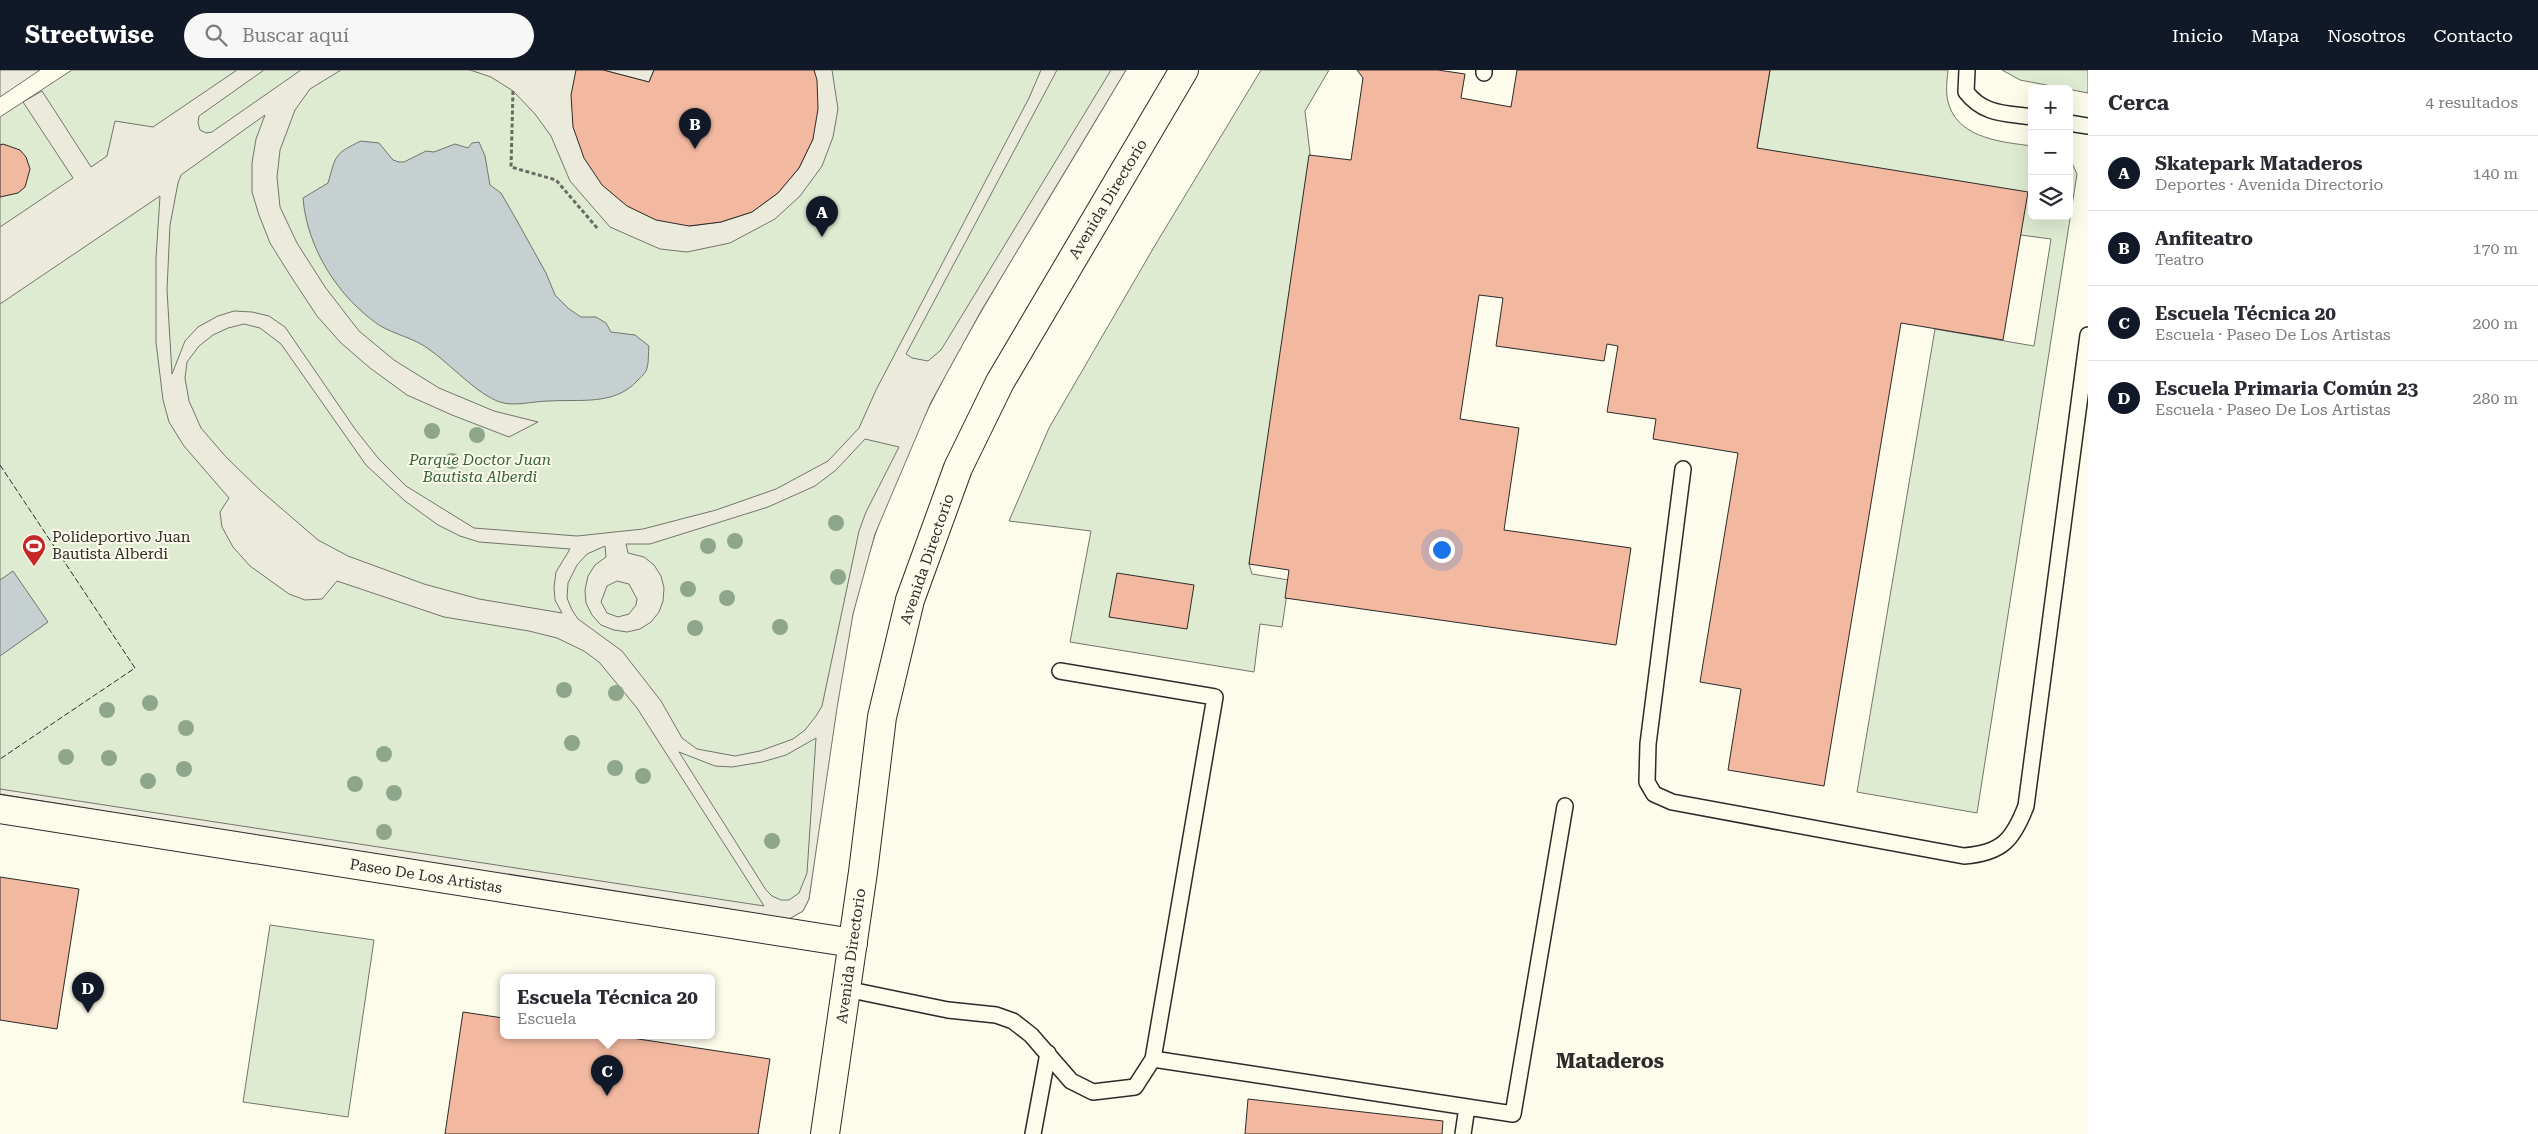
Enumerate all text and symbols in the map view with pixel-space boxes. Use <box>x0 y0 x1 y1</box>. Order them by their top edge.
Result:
search box <box>184 13 534 58</box>
text: Streetwise <box>25 21 154 49</box>
icon: search <box>202 21 230 49</box>
text: Buscar aquí <box>242 24 349 47</box>
text: Inicio <box>2172 25 2223 46</box>
text: Mapa <box>2251 25 2299 46</box>
text: Nosotros <box>2327 25 2405 46</box>
text: Contacto <box>2433 25 2513 46</box>
map controls <box>2028 85 2073 220</box>
button: + <box>2028 85 2073 130</box>
text: Cerca <box>2108 91 2169 115</box>
text: 4 resultados <box>2425 93 2518 112</box>
pin: B <box>679 108 711 149</box>
button: − <box>2028 130 2073 175</box>
street label: Avenida Directorio <box>1065 136 1151 262</box>
text: Skatepark Mataderos <box>2155 152 2362 175</box>
text: A <box>2118 164 2130 183</box>
text: 140 m <box>2472 164 2518 183</box>
button: layers <box>2028 175 2073 220</box>
text: Deportes · Avenida Directorio <box>2155 175 2383 194</box>
pin: A <box>806 196 838 237</box>
text: Anfiteatro <box>2155 227 2253 250</box>
text: B <box>2118 239 2130 258</box>
text: 170 m <box>2472 239 2518 258</box>
text: Teatro <box>2155 250 2204 269</box>
text: Escuela Técnica 20 <box>2155 302 2336 325</box>
text: C <box>2118 314 2130 333</box>
text: 200 m <box>2472 314 2518 333</box>
text: Escuela · Paseo De Los Artistas <box>2155 325 2391 344</box>
text: Escuela Primaria Común 23 <box>2155 377 2418 400</box>
text: D <box>2118 389 2130 408</box>
text: 280 m <box>2472 389 2518 408</box>
text: Escuela · Paseo De Los Artistas <box>2155 400 2391 419</box>
park label: Parque Doctor Juan Bautista Alberdi <box>408 451 551 486</box>
street label: Avenida Directorio <box>896 492 958 626</box>
place label: Polideportivo Juan Bautista Alberdi <box>52 528 191 563</box>
sports icon: Polideportivo Juan Bautista Alberdi <box>21 533 47 567</box>
your location <box>1429 537 1455 563</box>
street label: Paseo De Los Artistas <box>348 855 504 897</box>
street label: Avenida Directorio <box>833 887 869 1025</box>
pin: D <box>72 972 104 1013</box>
popup <box>500 974 715 1039</box>
text: Escuela Técnica 20 <box>517 986 698 1009</box>
text: Escuela <box>517 1009 576 1028</box>
district label: Mataderos <box>1556 1049 1664 1073</box>
pin: C <box>591 1055 623 1096</box>

